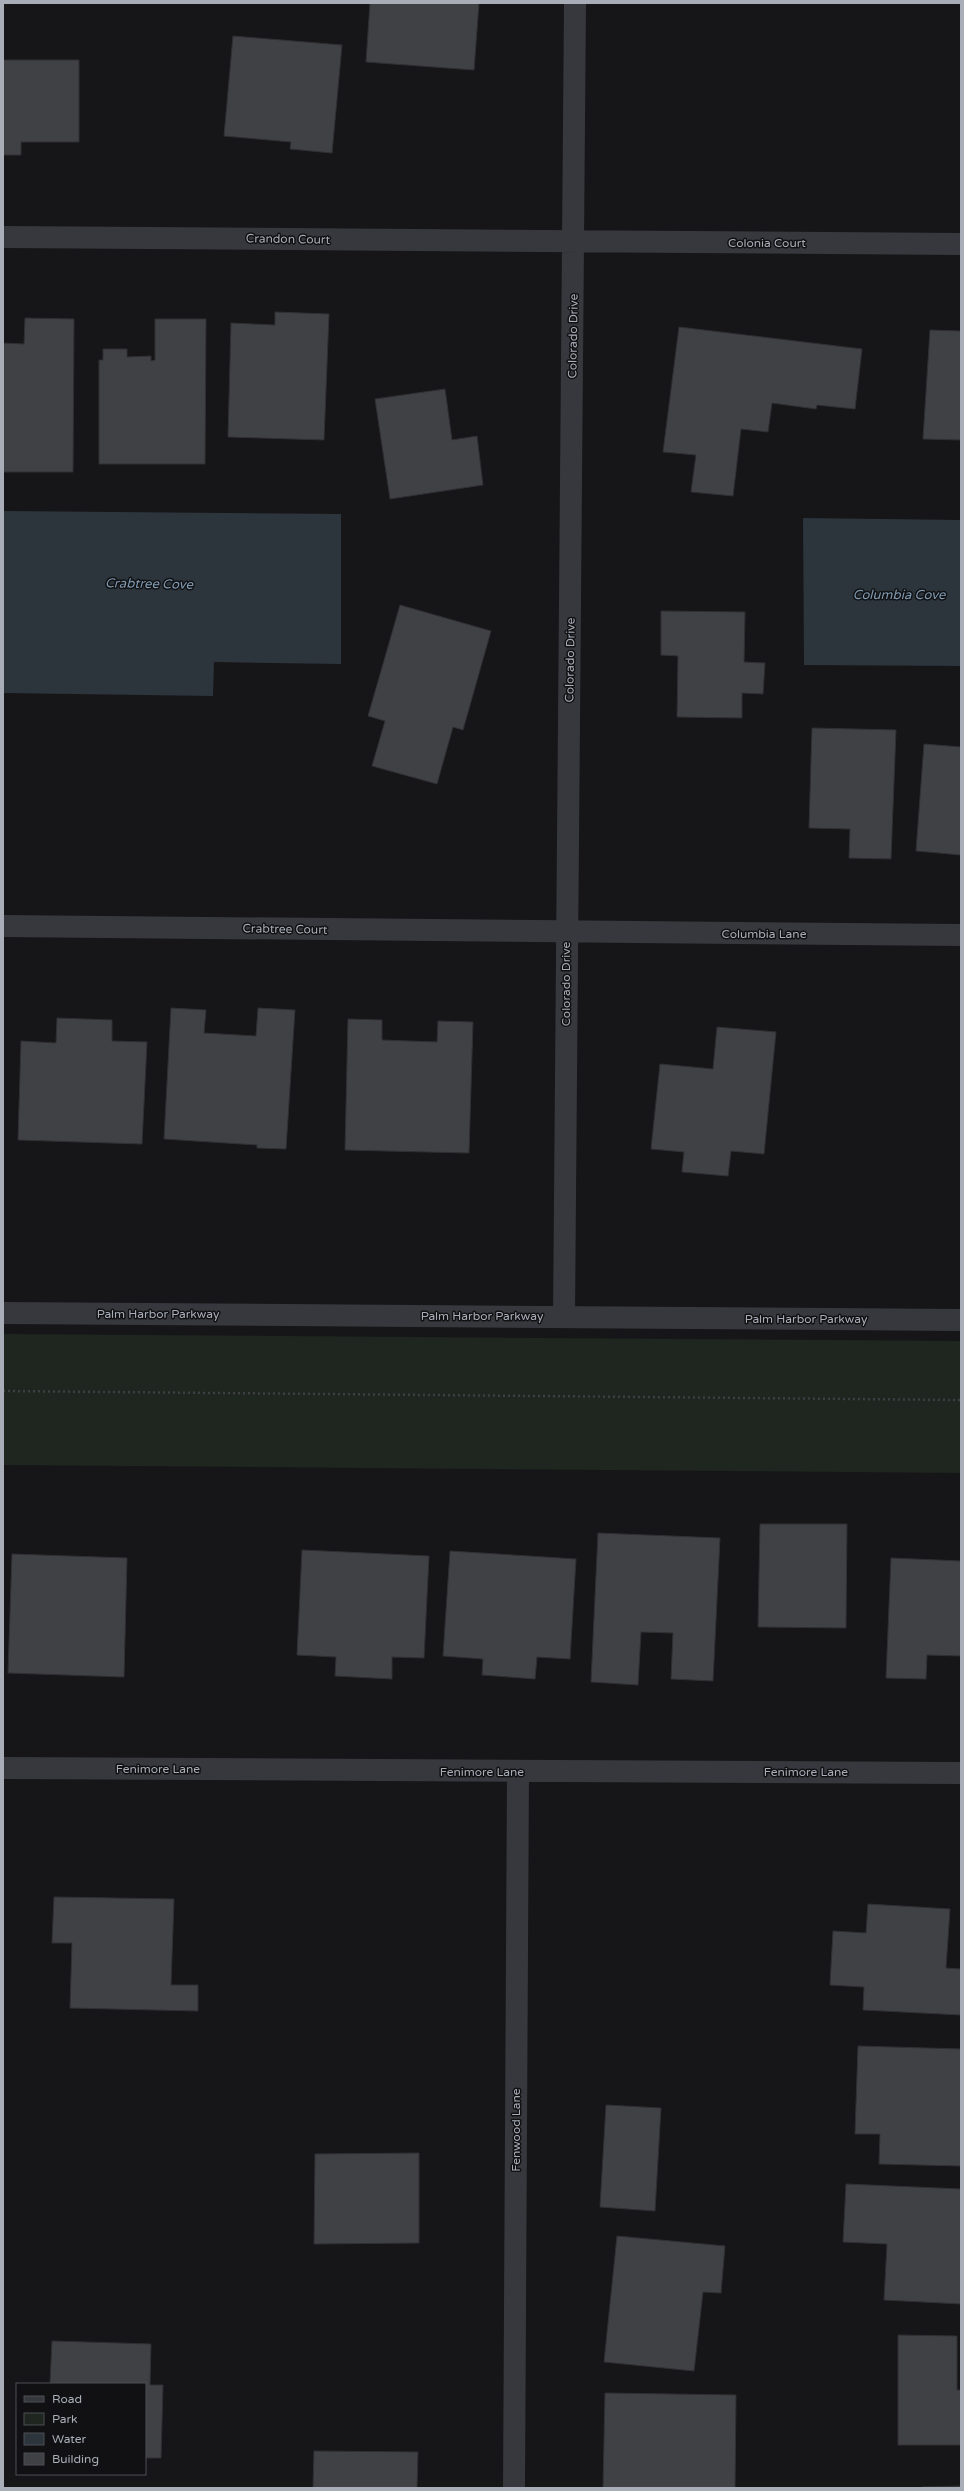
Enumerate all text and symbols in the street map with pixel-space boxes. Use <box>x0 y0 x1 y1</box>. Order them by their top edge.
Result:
street label: Crandon Court <box>246 231 331 247</box>
street label: Colonia Court <box>728 236 806 250</box>
street label: Colorado Drive <box>565 293 581 378</box>
water label: Crabtree Cove <box>105 575 194 593</box>
water label: Columbia Cove <box>853 587 946 603</box>
street label: Colorado Drive <box>562 617 578 702</box>
street label: Crabtree Court <box>243 921 328 937</box>
street label: Columbia Lane <box>722 927 807 941</box>
street label: Colorado Drive <box>559 941 573 1026</box>
street label: Palm Harbor Parkway <box>97 1307 220 1321</box>
street label: Palm Harbor Parkway <box>421 1309 544 1323</box>
street label: Palm Harbor Parkway <box>745 1312 868 1326</box>
street label: Fenimore Lane <box>116 1762 200 1776</box>
street label: Fenimore Lane <box>440 1765 524 1779</box>
street label: Fenimore Lane <box>764 1765 848 1779</box>
street label: Fenwood Lane <box>509 2088 523 2172</box>
legend <box>16 2383 146 2475</box>
text: Road <box>52 2392 82 2406</box>
text: Park <box>52 2412 78 2426</box>
text: Water <box>52 2432 87 2446</box>
text: Building <box>52 2452 99 2466</box>

